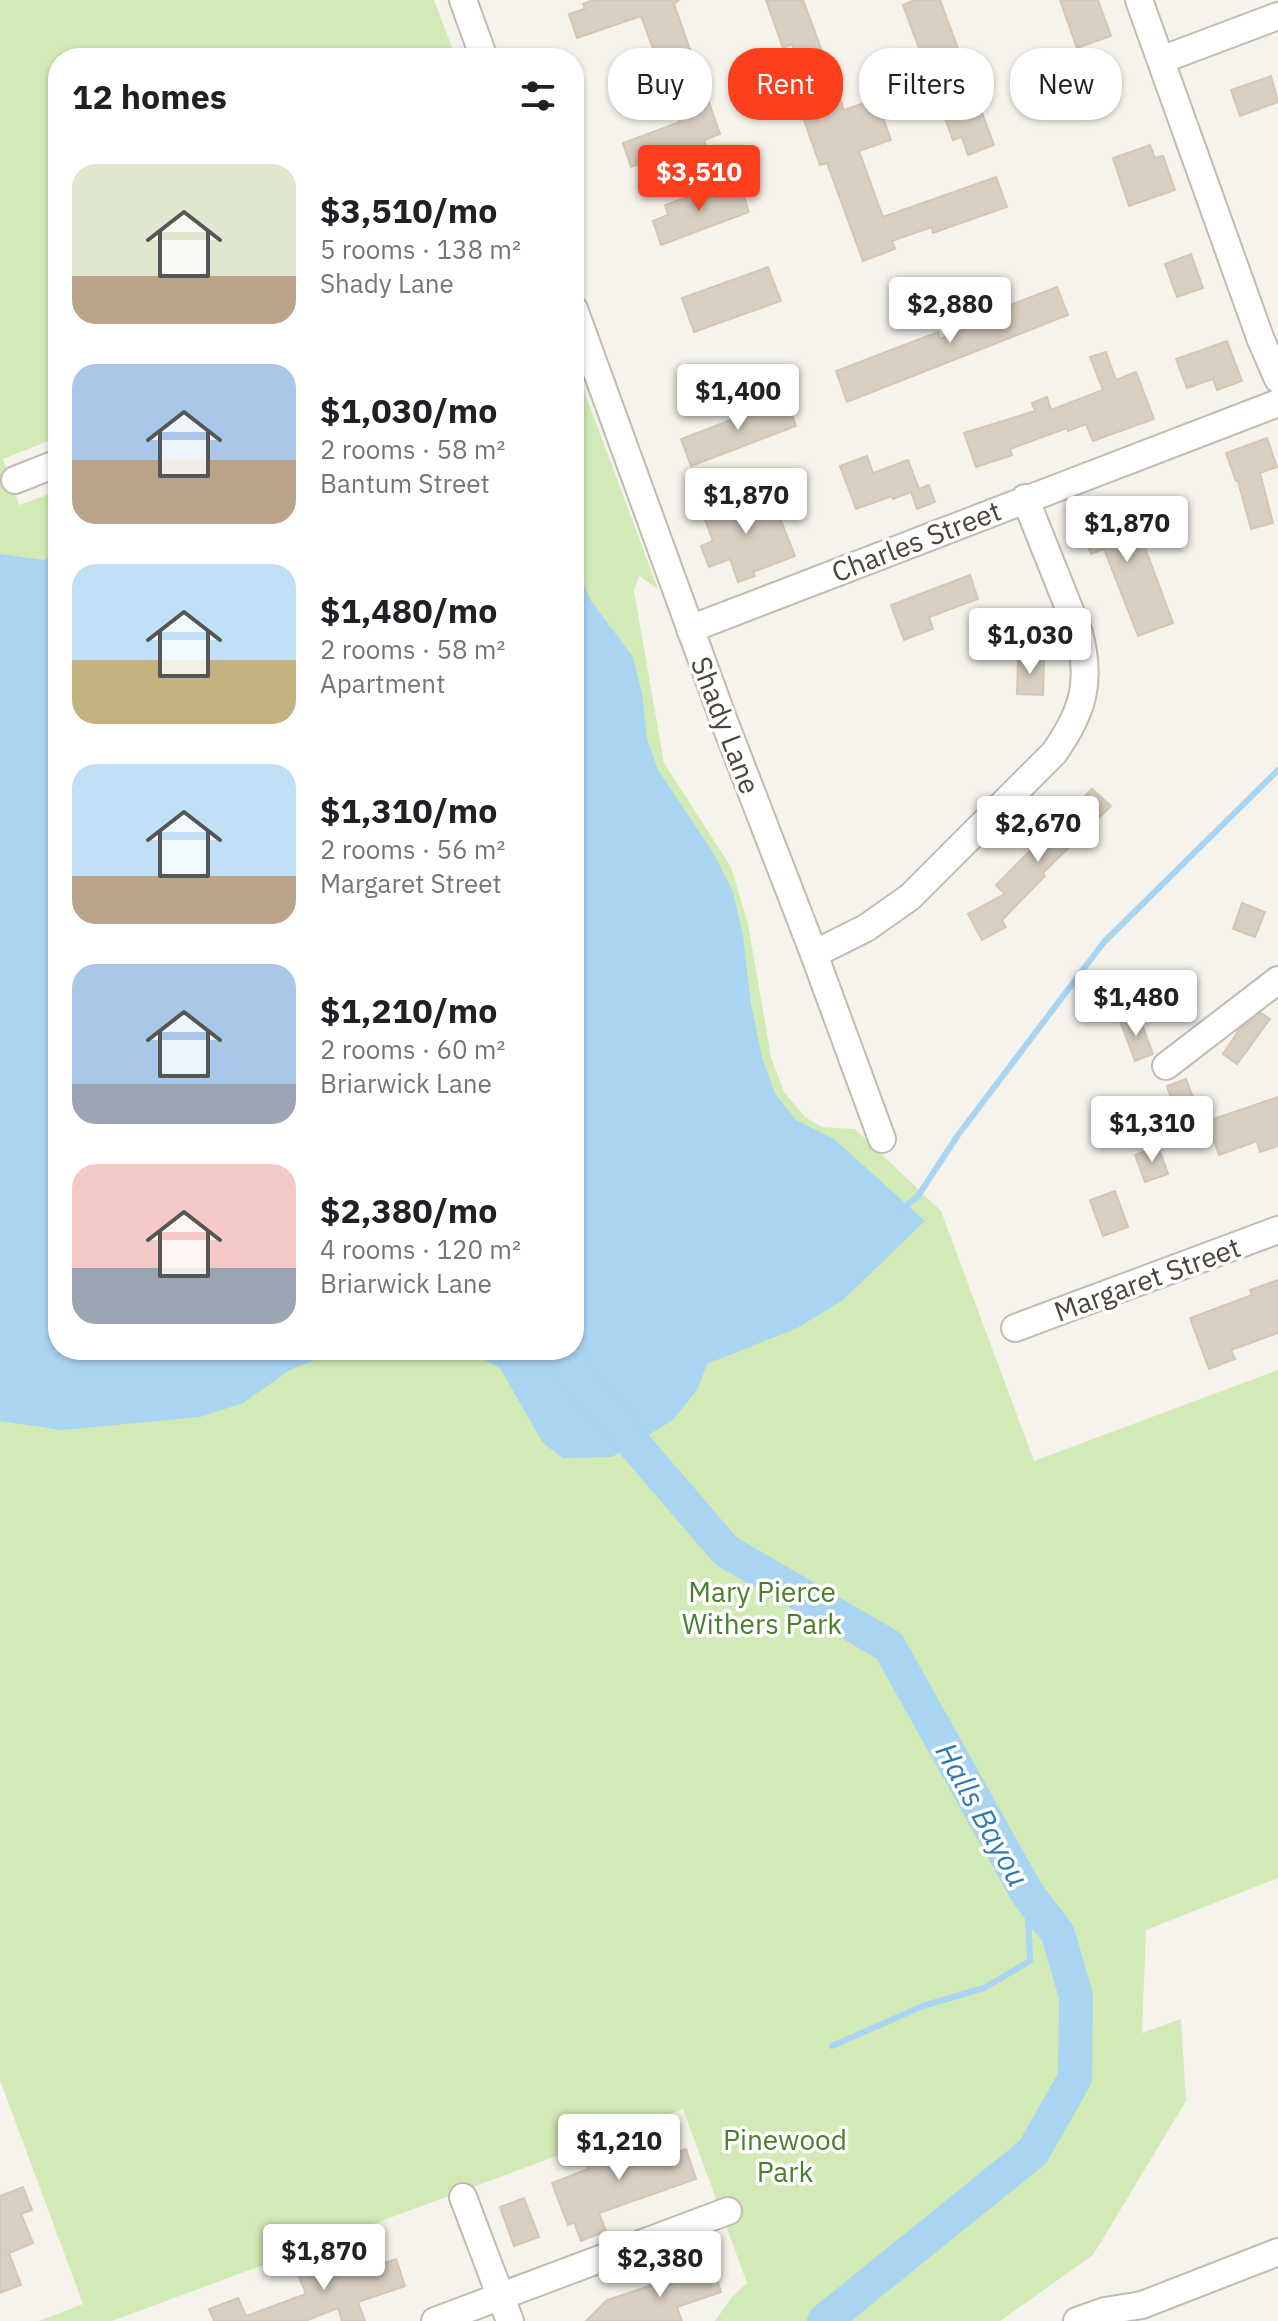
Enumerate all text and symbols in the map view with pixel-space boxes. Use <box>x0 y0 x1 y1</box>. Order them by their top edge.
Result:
chip: Buy <box>608 48 712 120</box>
chip: Rent <box>728 48 843 120</box>
chip: Filters <box>859 48 994 120</box>
chip: New <box>1010 48 1122 120</box>
text: 12 homes <box>72 74 227 118</box>
icon: filters <box>516 74 560 118</box>
pin: $3,510 <box>634 145 764 213</box>
text: $3,510 <box>656 154 742 188</box>
text: $3,510/mo <box>320 188 497 232</box>
icon: home <box>136 196 232 292</box>
text: 5 rooms · 138 m² <box>320 232 521 266</box>
text: Shady Lane <box>320 266 454 300</box>
pin: $2,880 <box>885 277 1015 345</box>
text: $2,880 <box>907 286 993 320</box>
pin: $1,400 <box>673 364 803 432</box>
text: $1,400 <box>695 373 781 407</box>
text: $1,030/mo <box>320 388 497 432</box>
icon: home <box>136 396 232 492</box>
text: 2 rooms · 58 m² <box>320 432 505 466</box>
text: Bantum Street <box>320 466 490 500</box>
pin: $1,870 <box>681 468 811 536</box>
text: $1,870 <box>703 477 789 511</box>
street label: Charles Street <box>826 492 1006 590</box>
pin: $1,870 <box>1062 496 1192 564</box>
text: $1,870 <box>1084 505 1170 539</box>
text: $1,480/mo <box>320 588 497 632</box>
icon: home <box>136 596 232 692</box>
pin: $1,030 <box>965 608 1095 676</box>
text: $1,030 <box>987 617 1073 651</box>
text: 2 rooms · 58 m² <box>320 632 505 666</box>
street label: Shady Lane <box>683 651 769 799</box>
text: Apartment <box>320 666 445 700</box>
text: $1,310/mo <box>320 788 497 832</box>
icon: home <box>136 796 232 892</box>
pin: $2,670 <box>973 796 1103 864</box>
text: $2,670 <box>995 805 1081 839</box>
text: 2 rooms · 56 m² <box>320 832 505 866</box>
text: Margaret Street <box>320 866 502 900</box>
pin: $1,480 <box>1071 970 1201 1038</box>
text: $1,480 <box>1093 979 1179 1013</box>
text: $1,210/mo <box>320 988 497 1032</box>
icon: home <box>136 996 232 1092</box>
text: 2 rooms · 60 m² <box>320 1032 505 1066</box>
text: Briarwick Lane <box>320 1066 492 1100</box>
pin: $1,310 <box>1087 1096 1217 1164</box>
text: $1,310 <box>1109 1105 1195 1139</box>
text: $2,380/mo <box>320 1188 497 1232</box>
icon: home <box>136 1196 232 1292</box>
street label: Margaret Street <box>1049 1228 1245 1330</box>
text: 4 rooms · 120 m² <box>320 1232 521 1266</box>
text: Briarwick Lane <box>320 1266 492 1300</box>
park label: Mary Pierce Withers Park <box>682 1573 842 1642</box>
water label: Halls Bayou <box>928 1735 1038 1893</box>
pin: $1,210 <box>554 2114 684 2182</box>
park label: Pinewood Park <box>723 2121 847 2190</box>
text: $1,210 <box>576 2123 662 2157</box>
pin: $1,870 <box>259 2224 389 2292</box>
pin: $2,380 <box>595 2231 725 2299</box>
text: $1,870 <box>281 2233 367 2267</box>
text: $2,380 <box>617 2240 703 2274</box>

